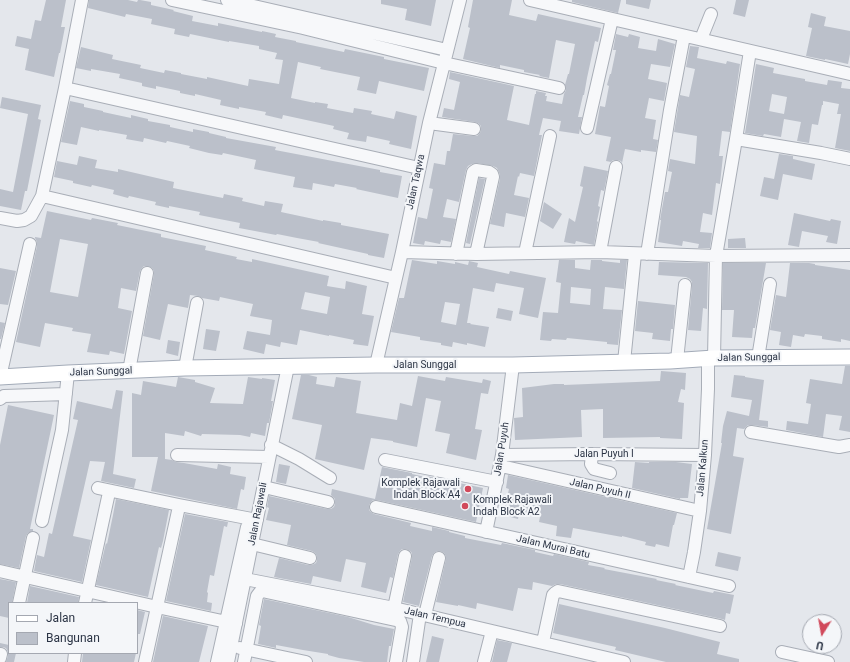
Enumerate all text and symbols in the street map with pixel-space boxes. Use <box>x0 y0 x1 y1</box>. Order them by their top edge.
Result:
street label: Jalan Taqwa <box>404 153 428 211</box>
street label: Jalan Sunggal <box>717 351 781 365</box>
street label: Jalan Sunggal <box>394 359 456 371</box>
street label: Jalan Sunggal <box>69 365 133 379</box>
street label: Jalan Puyuh <box>492 421 512 477</box>
street label: Jalan Kalkun <box>695 439 711 497</box>
street label: Jalan Puyuh I <box>574 448 634 460</box>
street label: Jalan Puyuh II <box>568 476 632 502</box>
place label: Komplek Rajawali Indah Block A4 <box>381 477 460 500</box>
street label: Jalan Rajawali <box>246 481 270 547</box>
marker: Komplek Rajawali Indah Block A4 <box>463 484 473 494</box>
place label: Komplek Rajawali Indah Block A2 <box>473 494 552 518</box>
marker: Komplek Rajawali Indah Block A2 <box>460 501 470 511</box>
street label: Jalan Murai Batu <box>515 533 591 561</box>
legend <box>8 602 138 654</box>
street label: Jalan Tempua <box>403 605 467 631</box>
text: Jalan <box>46 611 75 625</box>
north arrow <box>802 614 842 654</box>
text: Bangunan <box>46 631 100 645</box>
text: U <box>815 638 825 652</box>

